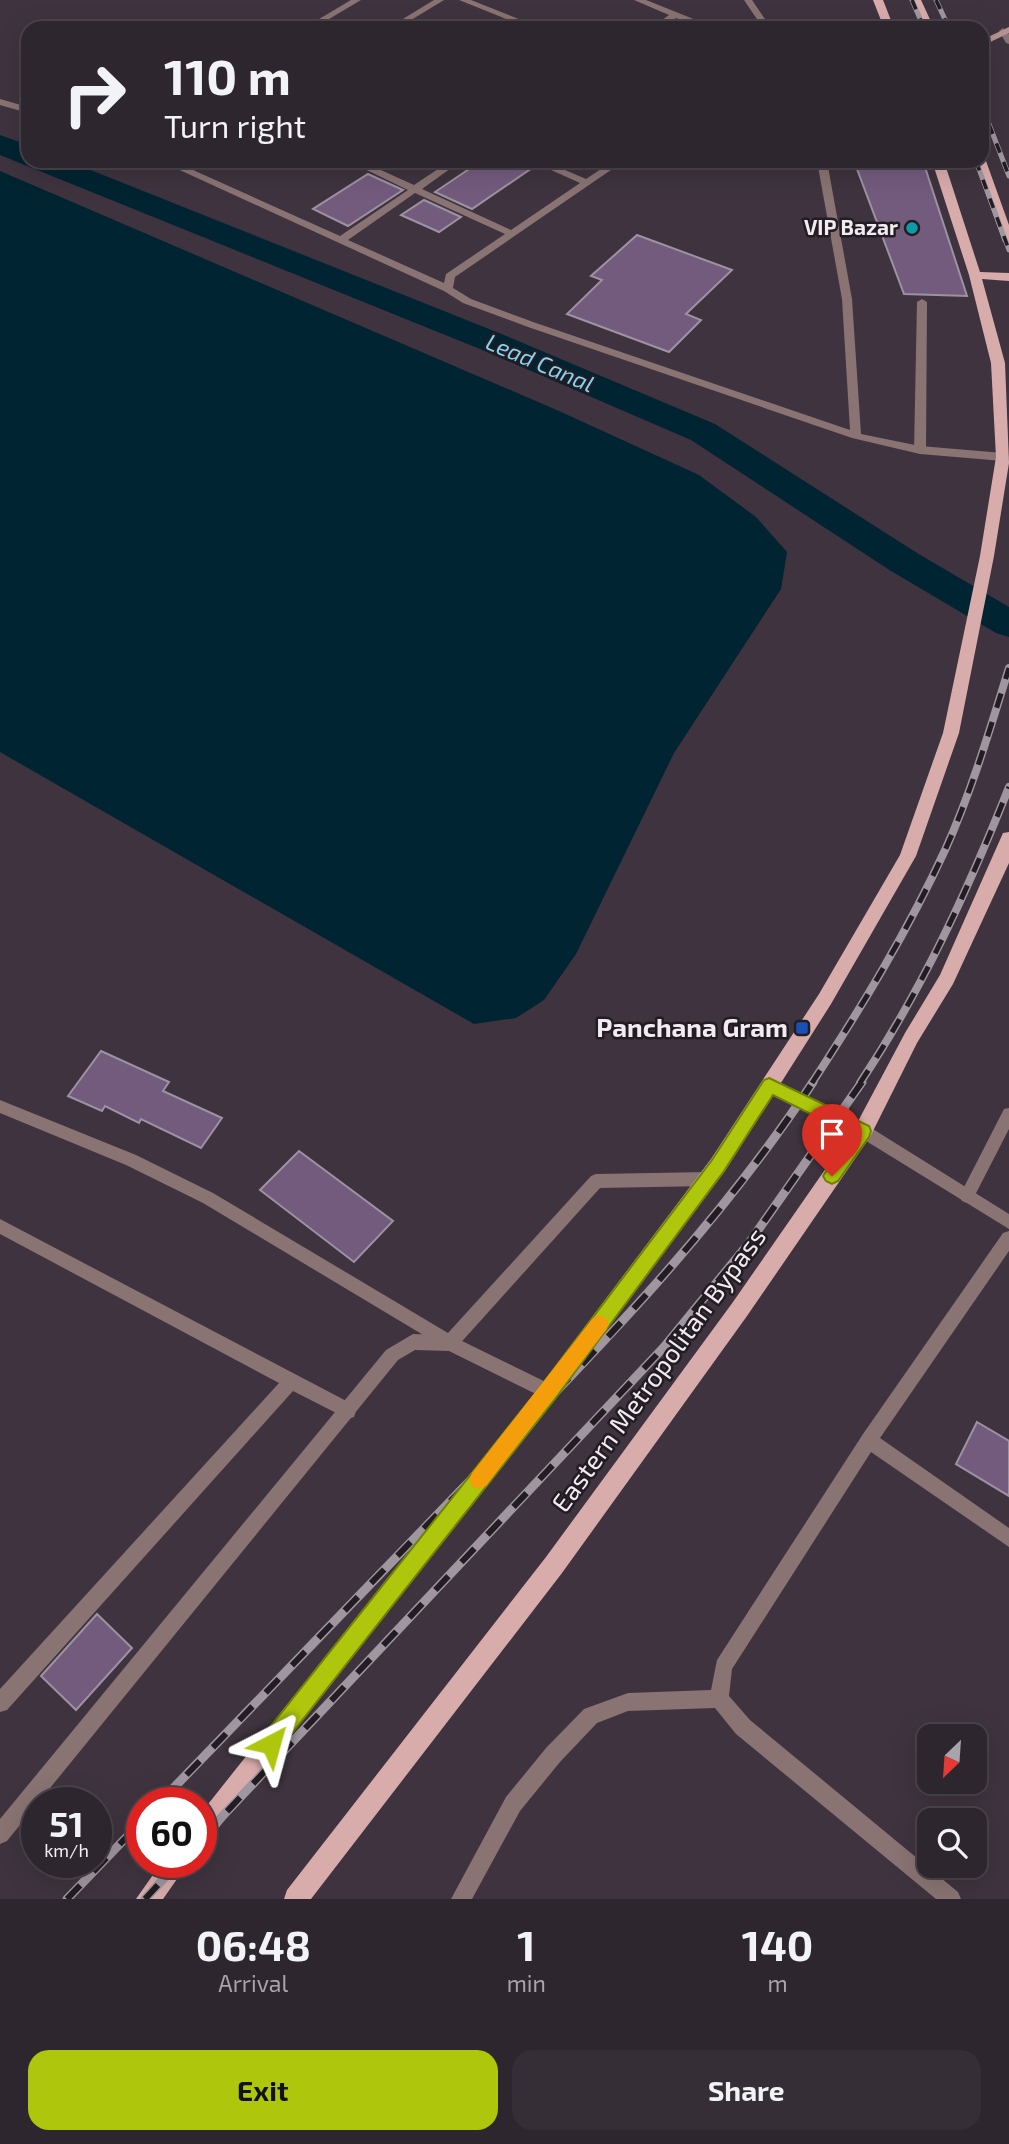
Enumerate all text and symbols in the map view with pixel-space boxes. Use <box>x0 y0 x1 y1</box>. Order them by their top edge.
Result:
text: 110 m <box>164 46 291 105</box>
icon: right <box>49 49 140 140</box>
text: Turn right <box>164 106 306 144</box>
place label: VIP Bazar <box>804 214 898 239</box>
marker: VIP Bazar <box>904 220 920 236</box>
water label: Lead Canal <box>482 327 599 397</box>
place label: Panchana Gram <box>596 1011 788 1042</box>
marker: Panchana Gram <box>794 1020 810 1036</box>
pin <box>802 1104 862 1176</box>
icon: arrive <box>813 1115 851 1153</box>
street label: Eastern Metropolitan Bypass <box>544 1221 771 1517</box>
position arrow <box>234 1707 308 1781</box>
north arrow <box>917 1724 987 1794</box>
map controls <box>917 1724 987 1878</box>
speed limit sign: 60 <box>126 1787 217 1878</box>
text: 51 <box>49 1802 84 1844</box>
button: search <box>917 1808 987 1878</box>
text: km/h <box>44 1839 89 1861</box>
text: 06:48 <box>196 1919 311 1969</box>
text: 1 <box>517 1919 535 1969</box>
text: 140 <box>742 1919 813 1969</box>
text: Arrival <box>218 1969 288 1997</box>
text: min <box>507 1969 546 1997</box>
text: m <box>767 1969 788 1997</box>
button: Exit <box>28 2050 498 2130</box>
button: Share <box>512 2050 981 2130</box>

